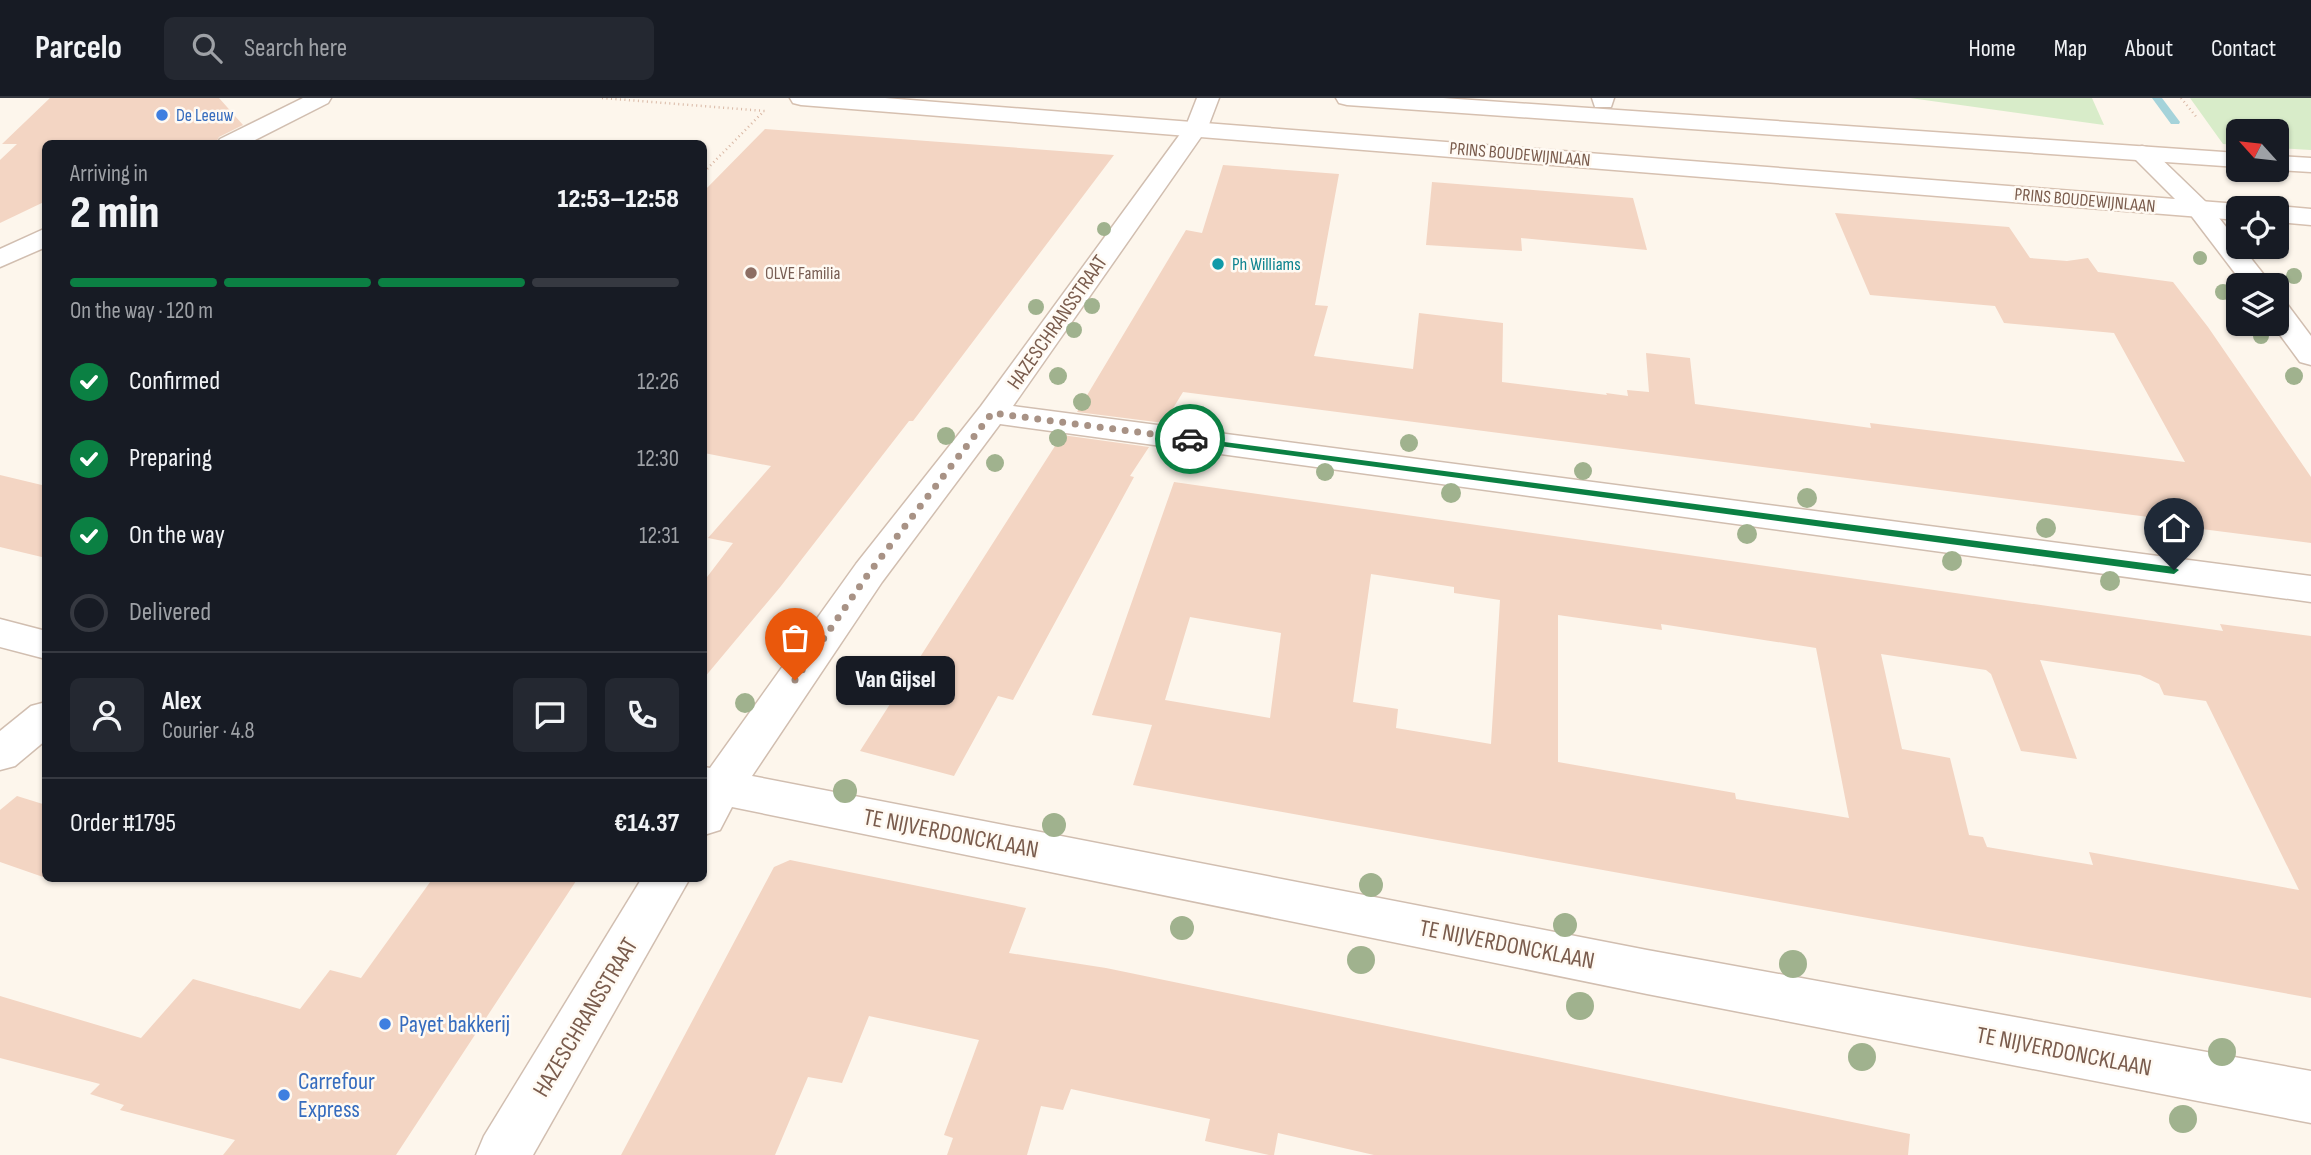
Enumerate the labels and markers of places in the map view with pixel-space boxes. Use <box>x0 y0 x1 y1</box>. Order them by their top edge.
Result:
place label: De Leeuw <box>176 105 234 126</box>
marker: De Leeuw <box>154 107 170 123</box>
place label: Ph Williams <box>1232 254 1301 275</box>
marker: Ph Williams <box>1210 256 1226 272</box>
place label: OLVE Familia <box>765 263 840 284</box>
marker: OLVE Familia <box>743 265 759 281</box>
pin <box>2144 498 2204 570</box>
pin <box>765 608 825 680</box>
callout: Van Gijsel <box>837 656 956 704</box>
place label: Payet bakkerij <box>399 1010 510 1039</box>
marker: Payet bakkerij <box>377 1016 393 1032</box>
place label: Carrefour Express <box>298 1067 375 1124</box>
marker: Carrefour Express <box>276 1087 292 1103</box>

